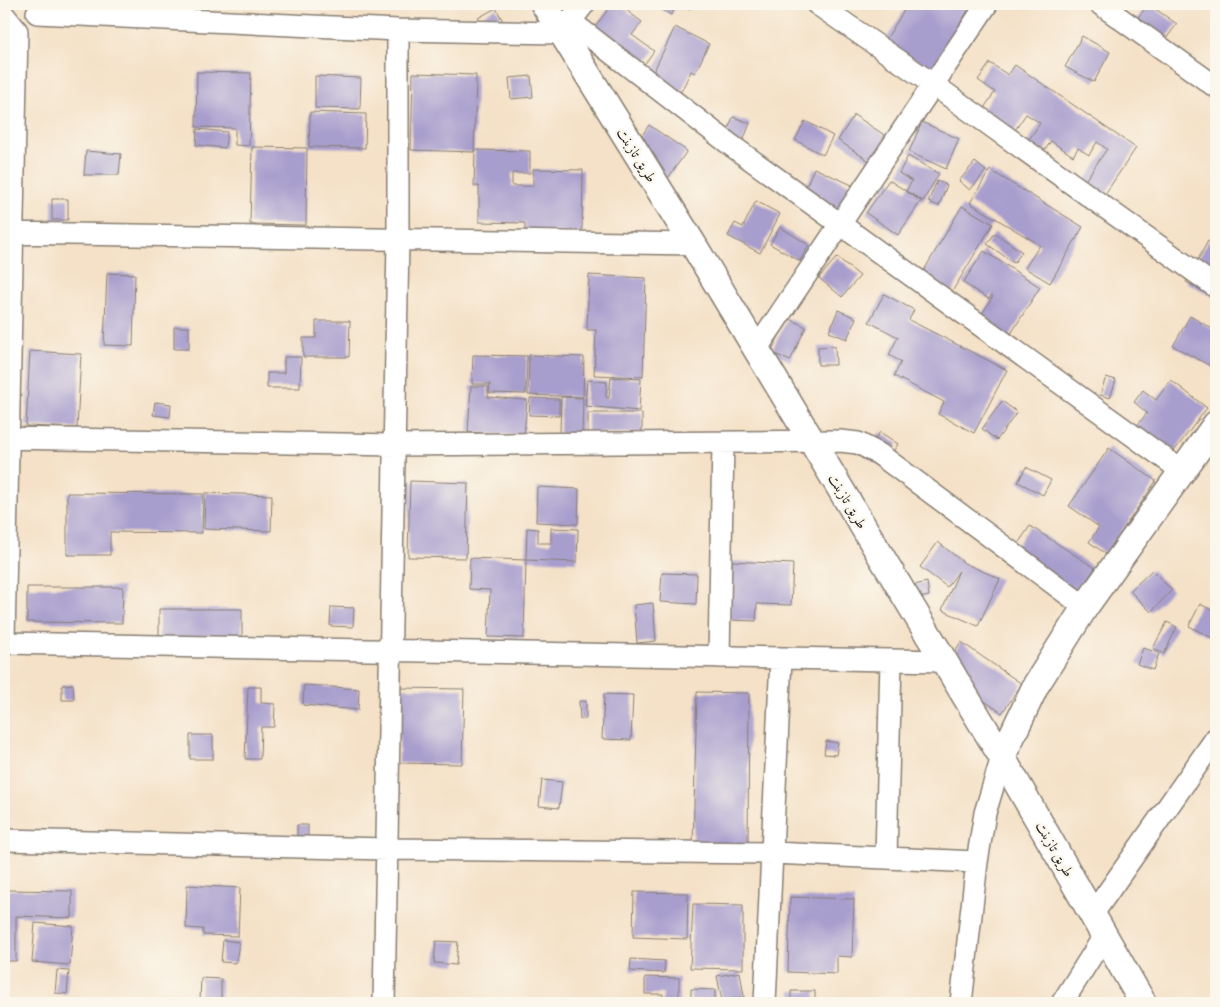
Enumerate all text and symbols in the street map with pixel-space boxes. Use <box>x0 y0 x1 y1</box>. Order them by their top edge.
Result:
street label: طريق تازبنت <box>613 124 661 186</box>
street label: طريق تازبنت <box>825 470 871 532</box>
street label: طريق تازبنت <box>1032 818 1078 880</box>

